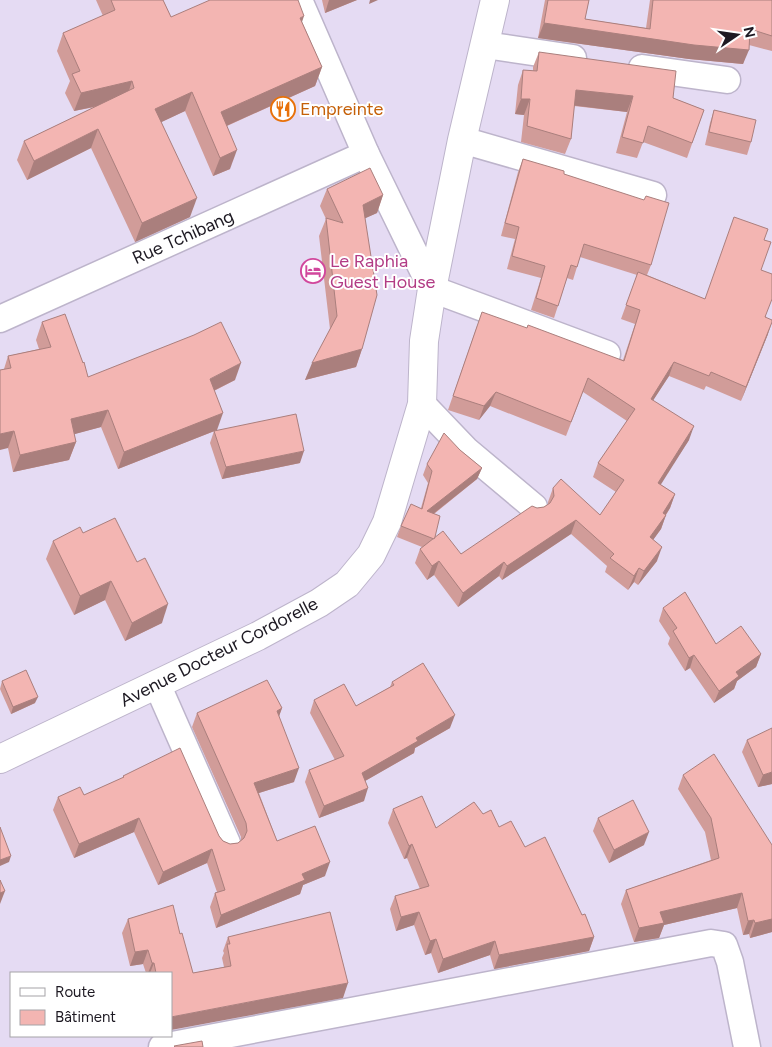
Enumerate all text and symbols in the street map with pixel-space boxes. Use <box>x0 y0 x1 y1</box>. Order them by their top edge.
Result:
north arrow <box>712 10 762 60</box>
text: N <box>740 25 759 39</box>
restaurant icon: Empreinte <box>270 96 296 122</box>
place label: Empreinte <box>300 98 384 120</box>
street label: Rue Tchibang <box>129 205 237 269</box>
place label: Le Raphia Guest House <box>330 250 436 293</box>
hotel icon: Le Raphia Guest House <box>300 258 326 284</box>
street label: Avenue Docteur Cordorelle <box>116 592 322 712</box>
legend <box>10 972 172 1037</box>
text: Route <box>55 983 95 1001</box>
text: Bâtiment <box>55 1008 116 1026</box>

